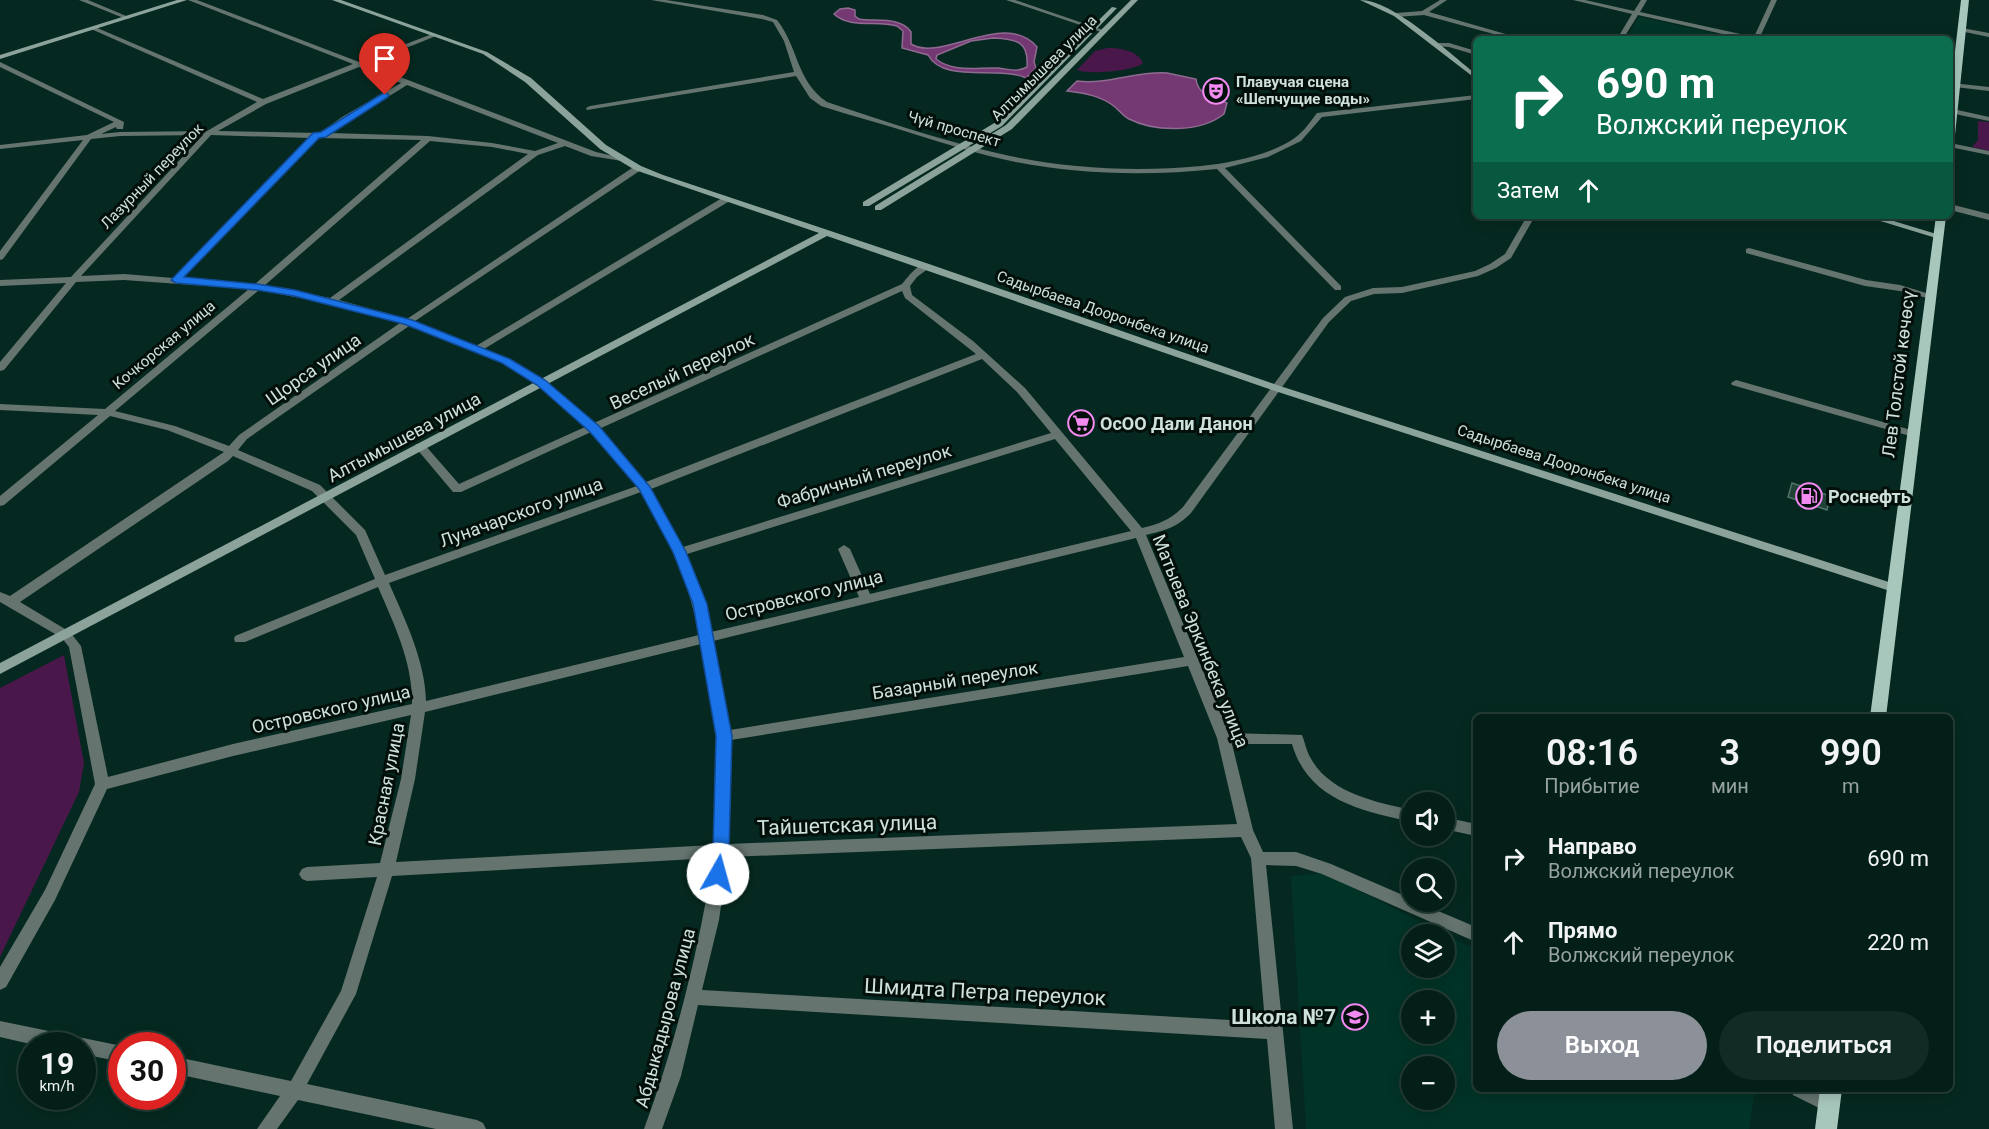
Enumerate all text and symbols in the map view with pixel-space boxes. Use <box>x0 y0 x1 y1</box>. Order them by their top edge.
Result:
street label: Алтымышева улица <box>987 11 1101 125</box>
pin <box>359 33 410 95</box>
icon: arrive <box>368 42 401 75</box>
text: 690 m <box>1596 59 1715 108</box>
icon: right <box>1497 60 1575 138</box>
place label: Плавучая сцена «Шепчущие воды» <box>1236 73 1370 108</box>
theatre icon: Плавучая сцена «Шепчущие воды» <box>1201 76 1231 106</box>
street label: Чүй проспект <box>906 107 1002 151</box>
text: Волжский переулок <box>1596 109 1848 141</box>
street label: Лазурный переулок <box>97 120 207 232</box>
icon: ahead <box>1572 174 1605 207</box>
text: Затем <box>1497 178 1560 203</box>
street label: Садырбаева Дооронбека улица <box>994 267 1212 357</box>
street label: Лев Толстой көчөсү <box>1877 289 1919 459</box>
street label: Кочкорская улица <box>109 297 219 393</box>
street label: Веселый переулок <box>606 328 758 414</box>
street label: Щорса улица <box>262 329 364 409</box>
street label: Алтымышева улица <box>324 388 484 486</box>
supermarket icon: ОсОО Дали Данон <box>1066 408 1096 438</box>
place label: ОсОО Дали Данон <box>1100 413 1253 434</box>
street label: Садырбаева Дооронбека улица <box>1455 421 1673 507</box>
street label: Фабричный переулок <box>774 439 954 513</box>
street label: Луначарского улица <box>437 473 605 551</box>
fuel station icon: Роснефть <box>1794 481 1824 511</box>
place label: Роснефть <box>1828 486 1911 507</box>
street label: Матыева Эркинбека улица <box>1149 531 1253 751</box>
street label: Островского улица <box>723 565 885 625</box>
street label: Базарный переулок <box>871 656 1040 703</box>
street label: Островского улица <box>250 681 412 737</box>
street label: Красная улица <box>364 721 408 847</box>
text: 08:16 <box>1546 732 1638 774</box>
text: 3 <box>1720 732 1740 774</box>
text: 990 <box>1820 732 1882 774</box>
text: Прибытие <box>1544 774 1640 798</box>
text: мин <box>1711 774 1749 798</box>
text: m <box>1842 774 1860 798</box>
map controls <box>1401 792 1455 1110</box>
button: sound <box>1401 792 1455 846</box>
street label: Тайшетская улица <box>756 810 938 840</box>
text: Направо <box>1548 834 1637 859</box>
position arrow <box>686 842 750 906</box>
icon: right <box>1497 842 1530 875</box>
text: 690 m <box>1867 846 1929 871</box>
button: search <box>1401 858 1455 912</box>
text: Волжский переулок <box>1548 859 1734 883</box>
text: Прямо <box>1548 918 1617 943</box>
button: layers <box>1401 924 1455 978</box>
street label: Абдыкадырова улица <box>631 926 699 1110</box>
icon: ahead <box>1497 926 1530 959</box>
text: 220 m <box>1867 930 1929 955</box>
text: Волжский переулок <box>1548 943 1734 967</box>
street label: Шмидта Петра переулок <box>863 974 1107 1010</box>
button: + <box>1401 990 1455 1044</box>
school or university icon: Школа №7 <box>1340 1002 1370 1032</box>
place label: Школа №7 <box>1231 1005 1336 1029</box>
button: Выход <box>1497 1011 1707 1080</box>
button: Поделиться <box>1719 1011 1929 1080</box>
speed limit sign: 30 <box>108 1032 186 1110</box>
text: 19 <box>40 1046 74 1081</box>
button: − <box>1401 1056 1455 1110</box>
text: km/h <box>39 1077 75 1095</box>

